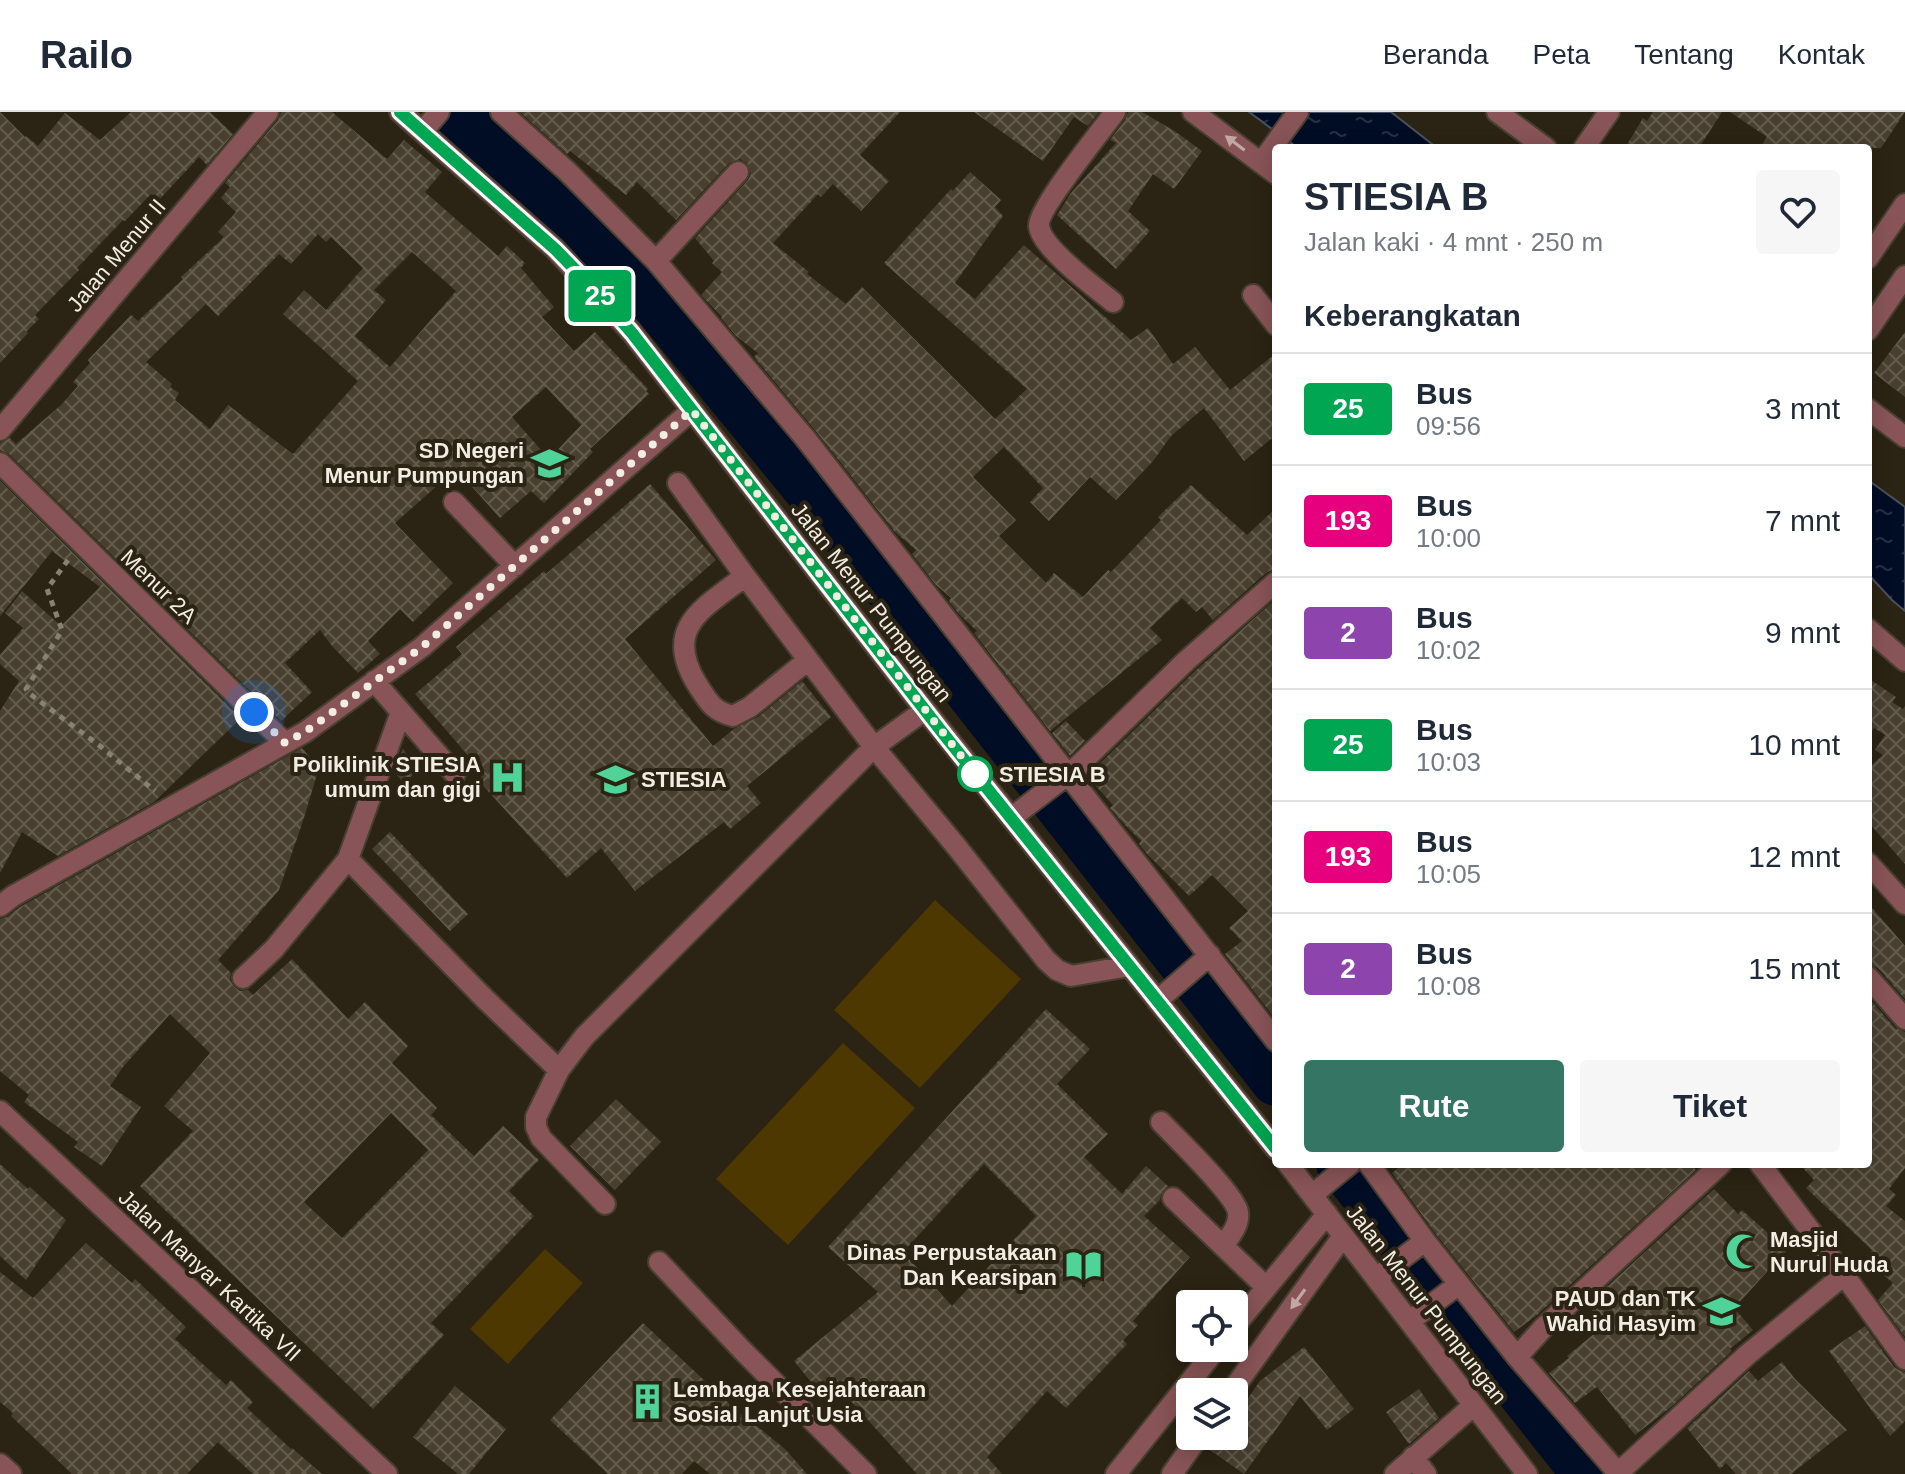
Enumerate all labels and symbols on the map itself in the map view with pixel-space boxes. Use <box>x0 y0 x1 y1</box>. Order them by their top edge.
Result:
one-way arrow <box>1224 136 1245 152</box>
street label: Jalan Menur II <box>62 194 171 317</box>
line badge: 25 <box>564 270 636 322</box>
place label: SD Negeri Menur Pumpungan <box>325 438 524 488</box>
school or university icon: SD Negeri Menur Pumpungan <box>531 444 569 482</box>
street label: Jalan Menur Pumpungan <box>786 498 957 707</box>
street label: Menur 2A <box>116 544 202 629</box>
your location <box>234 692 274 732</box>
place label: Poliklinik STIESIA umum dan gigi <box>293 752 481 802</box>
marker: STIESIA B <box>958 757 992 791</box>
hospital icon: Poliklinik STIESIA umum dan gigi <box>488 758 526 796</box>
school or university icon: STIESIA <box>596 760 634 798</box>
place label: STIESIA B <box>999 762 1106 787</box>
place label: STIESIA <box>641 767 727 792</box>
street label: Jalan Manyar Kartika VII <box>113 1184 306 1366</box>
street label: Jalan Menur Pumpungan <box>1341 1200 1512 1409</box>
place label: Masjid Nurul Huda <box>1770 1227 1889 1277</box>
mosque icon: Masjid Nurul Huda <box>1725 1233 1763 1271</box>
place label: Dinas Perpustakaan Dan Kearsipan <box>847 1240 1057 1290</box>
library icon: Dinas Perpustakaan Dan Kearsipan <box>1064 1246 1102 1284</box>
place label: PAUD dan TK Wahid Hasyim <box>1546 1286 1696 1336</box>
one-way arrow <box>1291 1288 1306 1309</box>
school or university icon: PAUD dan TK Wahid Hasyim <box>1703 1292 1741 1330</box>
place label: Lembaga Kesejahteraan Sosial Lanjut Usia <box>673 1377 926 1427</box>
building icon: Lembaga Kesejahteraan Sosial Lanjut Usia <box>628 1383 666 1421</box>

